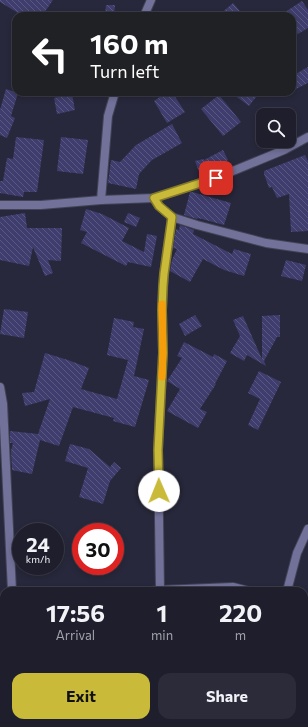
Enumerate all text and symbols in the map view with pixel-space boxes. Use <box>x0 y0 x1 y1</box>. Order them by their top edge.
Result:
text: 160 m <box>90 26 168 60</box>
icon: left <box>24 28 76 80</box>
text: Turn left <box>90 60 159 82</box>
map controls <box>256 108 296 148</box>
button: search <box>256 108 296 148</box>
pin <box>199 161 233 195</box>
icon: arrive <box>205 167 227 189</box>
position arrow <box>138 470 180 512</box>
speed limit sign: 30 <box>72 523 124 575</box>
text: 24 <box>26 532 50 556</box>
text: km/h <box>26 553 50 565</box>
text: 17:56 <box>46 598 105 627</box>
text: 1 <box>157 598 167 627</box>
text: 220 <box>219 598 262 627</box>
text: Arrival <box>56 627 95 643</box>
text: min <box>151 627 173 643</box>
text: m <box>235 627 246 643</box>
button: Exit <box>12 673 150 719</box>
button: Share <box>158 673 296 719</box>

